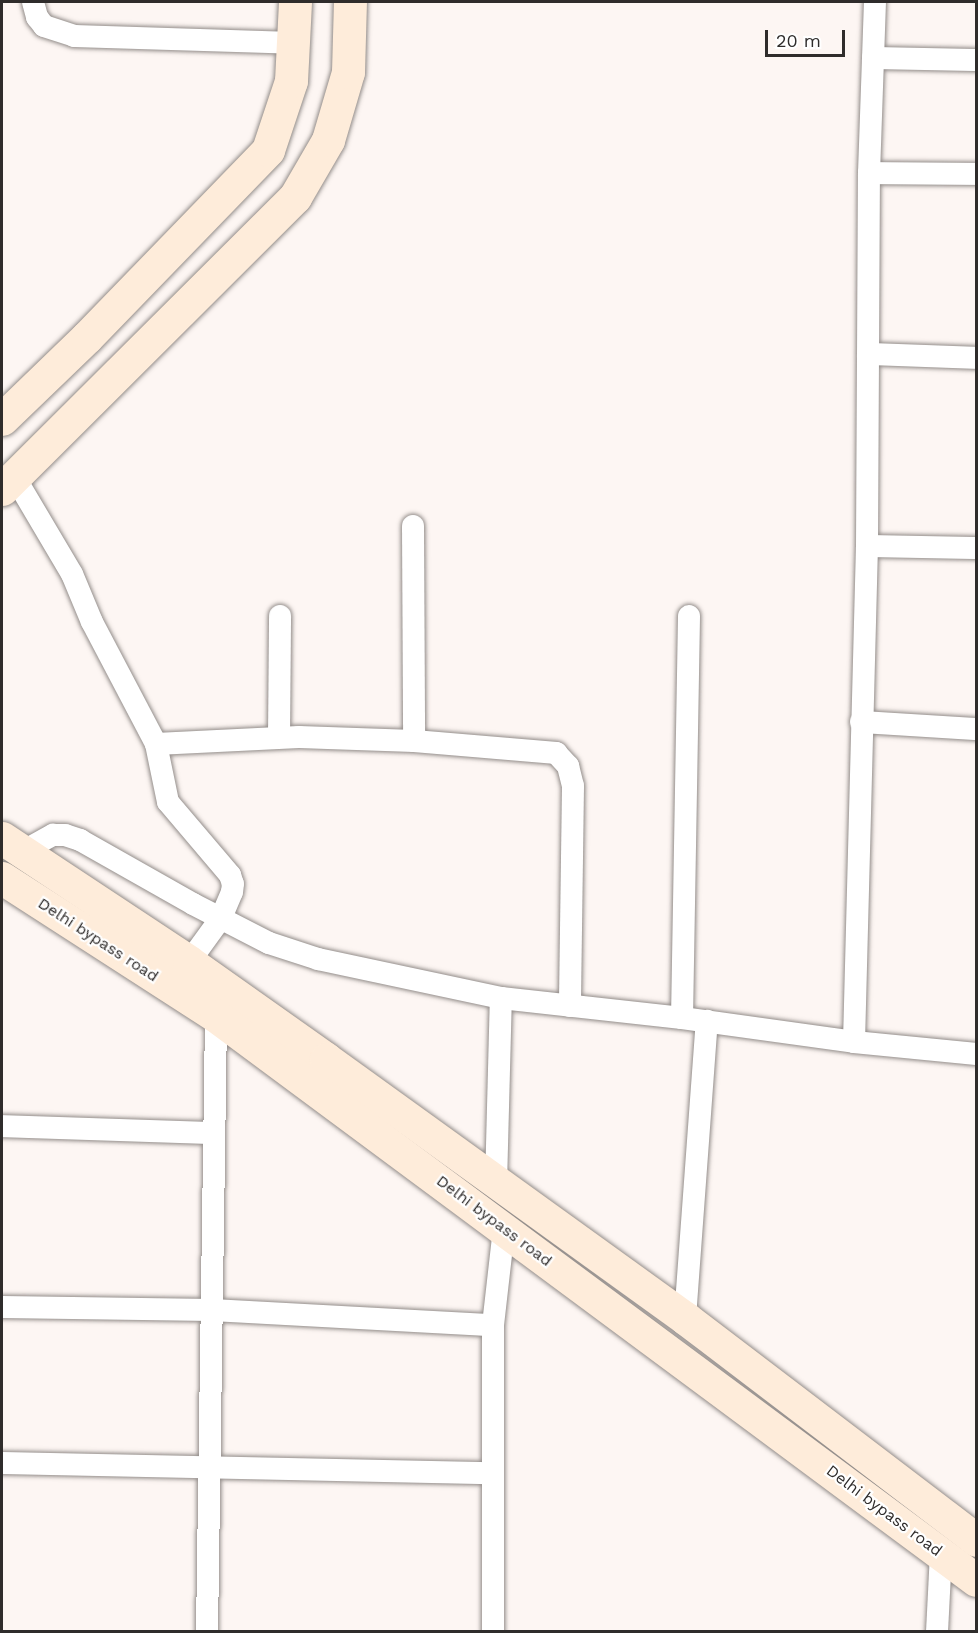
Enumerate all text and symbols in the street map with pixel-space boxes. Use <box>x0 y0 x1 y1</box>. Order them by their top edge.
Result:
scale bar <box>768 18 848 56</box>
text: 20 m <box>776 30 821 51</box>
street label: Delhi bypass road <box>34 894 162 986</box>
street label: Delhi bypass road <box>432 1171 556 1271</box>
street label: Delhi bypass road <box>822 1461 946 1561</box>

